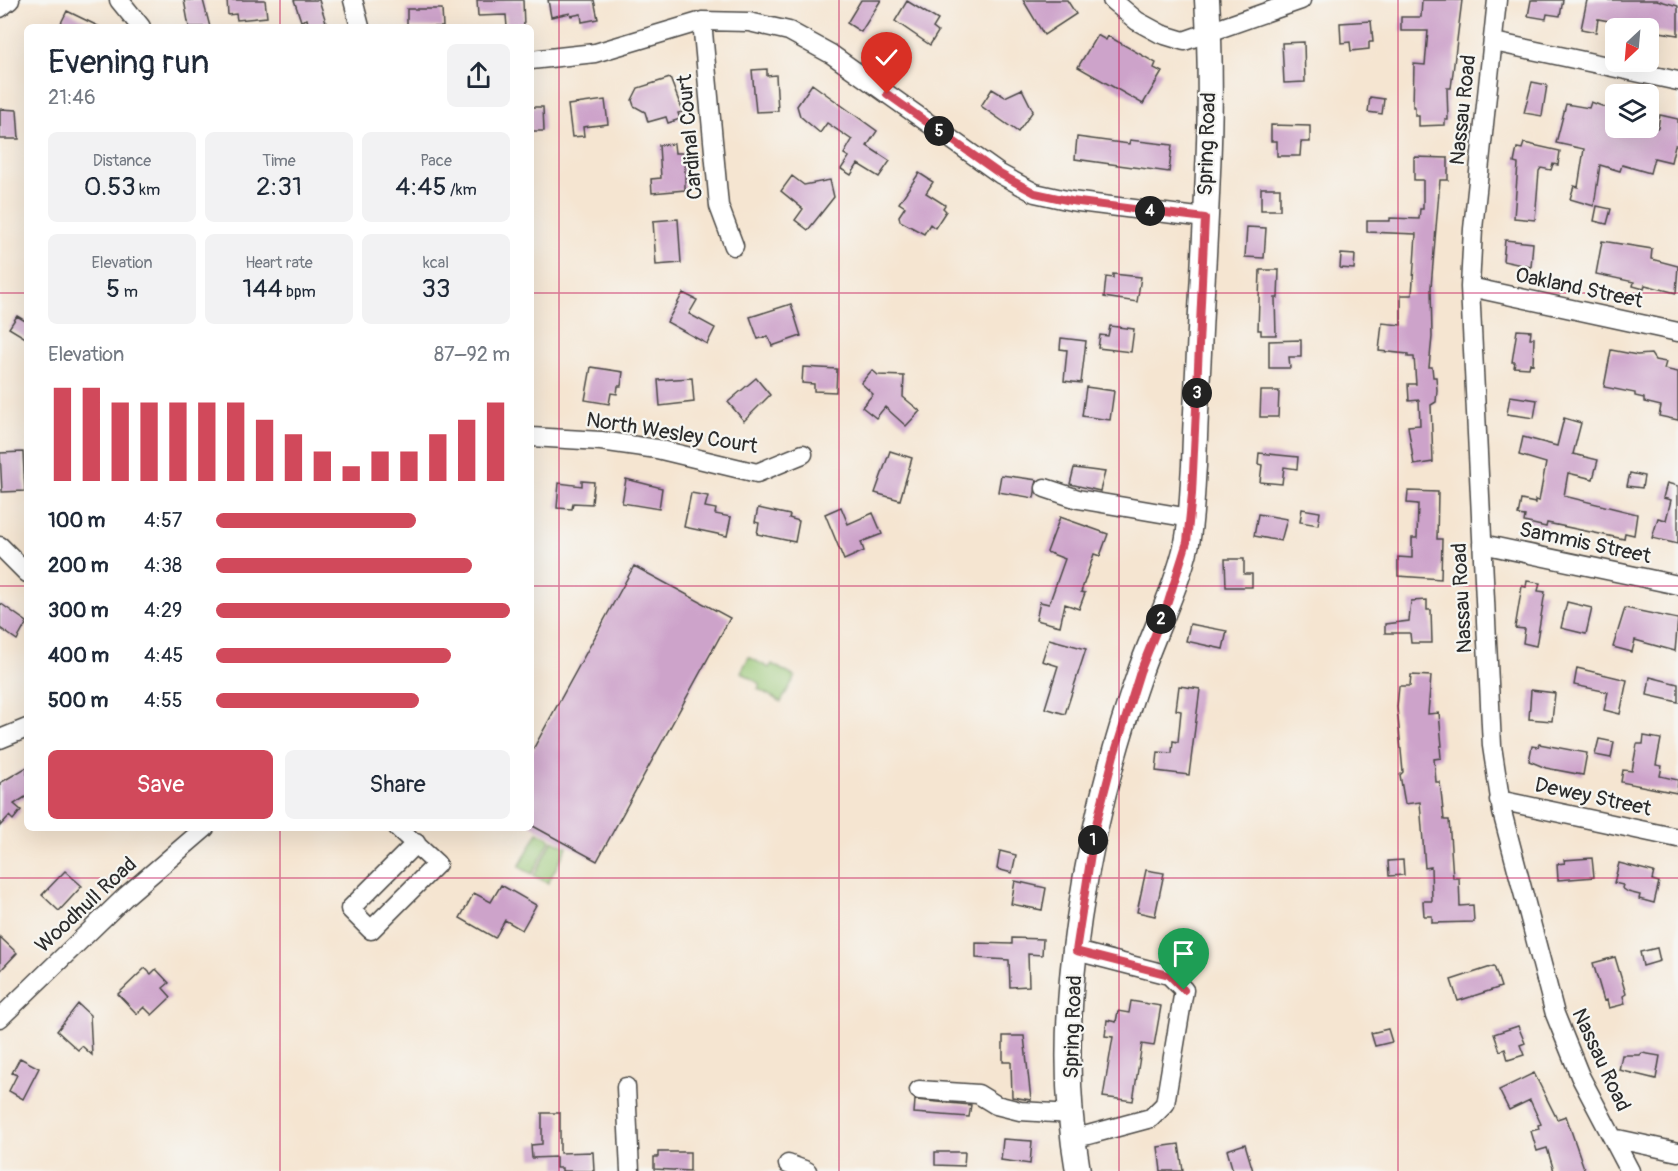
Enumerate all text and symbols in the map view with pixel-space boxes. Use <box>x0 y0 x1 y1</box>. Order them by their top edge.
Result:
north arrow <box>1605 18 1659 72</box>
map controls <box>1605 18 1659 138</box>
pin <box>861 32 912 94</box>
icon: check <box>870 41 903 74</box>
text: Evening run <box>48 42 209 83</box>
button: share <box>447 44 510 107</box>
street label: Nassau Road <box>1444 54 1482 166</box>
street label: Cardinal Court <box>671 73 709 201</box>
button: layers <box>1605 84 1659 138</box>
text: 21:46 <box>48 85 96 110</box>
street label: Spring Road <box>1192 92 1222 196</box>
pin: 5 <box>924 116 954 146</box>
text: 5 <box>935 121 943 141</box>
text: Distance <box>93 151 151 171</box>
text: Time <box>262 151 296 171</box>
text: Pace <box>420 151 452 171</box>
text: 0.53 <box>84 171 136 203</box>
text: 2:31 <box>256 171 302 203</box>
text: 4:45 <box>395 171 447 203</box>
text: km <box>136 180 160 200</box>
text: /km <box>447 180 477 200</box>
pin: 4 <box>1135 196 1165 226</box>
text: 4 <box>1145 201 1155 221</box>
text: Elevation <box>92 253 152 273</box>
text: Heart rate <box>245 253 313 273</box>
text: kcal <box>423 253 449 273</box>
street label: Oakland Street <box>1513 261 1646 315</box>
text: 5 <box>106 273 120 305</box>
text: 144 <box>242 273 283 305</box>
text: 33 <box>421 273 451 305</box>
text: m <box>120 282 138 302</box>
text: bpm <box>283 282 316 302</box>
text: Elevation <box>48 342 124 367</box>
text: 87–92 m <box>434 342 510 367</box>
pin: 3 <box>1182 378 1212 408</box>
text: 3 <box>1193 383 1201 403</box>
street label: North Wesley Court <box>584 406 760 460</box>
text: 100 m <box>48 508 105 533</box>
text: 4:57 <box>144 508 182 533</box>
street label: Sammis Street <box>1517 516 1654 570</box>
street label: Nassau Road <box>1446 542 1478 654</box>
text: 200 m <box>48 553 109 578</box>
text: 4:38 <box>144 553 182 578</box>
text: 300 m <box>48 598 109 623</box>
text: 4:29 <box>144 598 182 623</box>
pin: 2 <box>1146 604 1176 634</box>
text: 2 <box>1157 609 1165 629</box>
text: 400 m <box>48 643 109 668</box>
text: 4:45 <box>144 643 183 668</box>
text: 500 m <box>48 688 108 713</box>
text: 4:55 <box>144 688 183 713</box>
button: Save <box>48 750 273 819</box>
button: Share <box>285 750 510 819</box>
street label: Dewey Street <box>1532 771 1654 823</box>
pin: 1 <box>1078 825 1108 855</box>
text: 1 <box>1090 830 1096 850</box>
street label: Woodhull Road <box>30 851 142 959</box>
pin <box>1158 928 1209 990</box>
icon: arrive <box>1167 937 1200 970</box>
street label: Spring Road <box>1058 975 1088 1079</box>
street label: Nassau Road <box>1565 1004 1637 1116</box>

